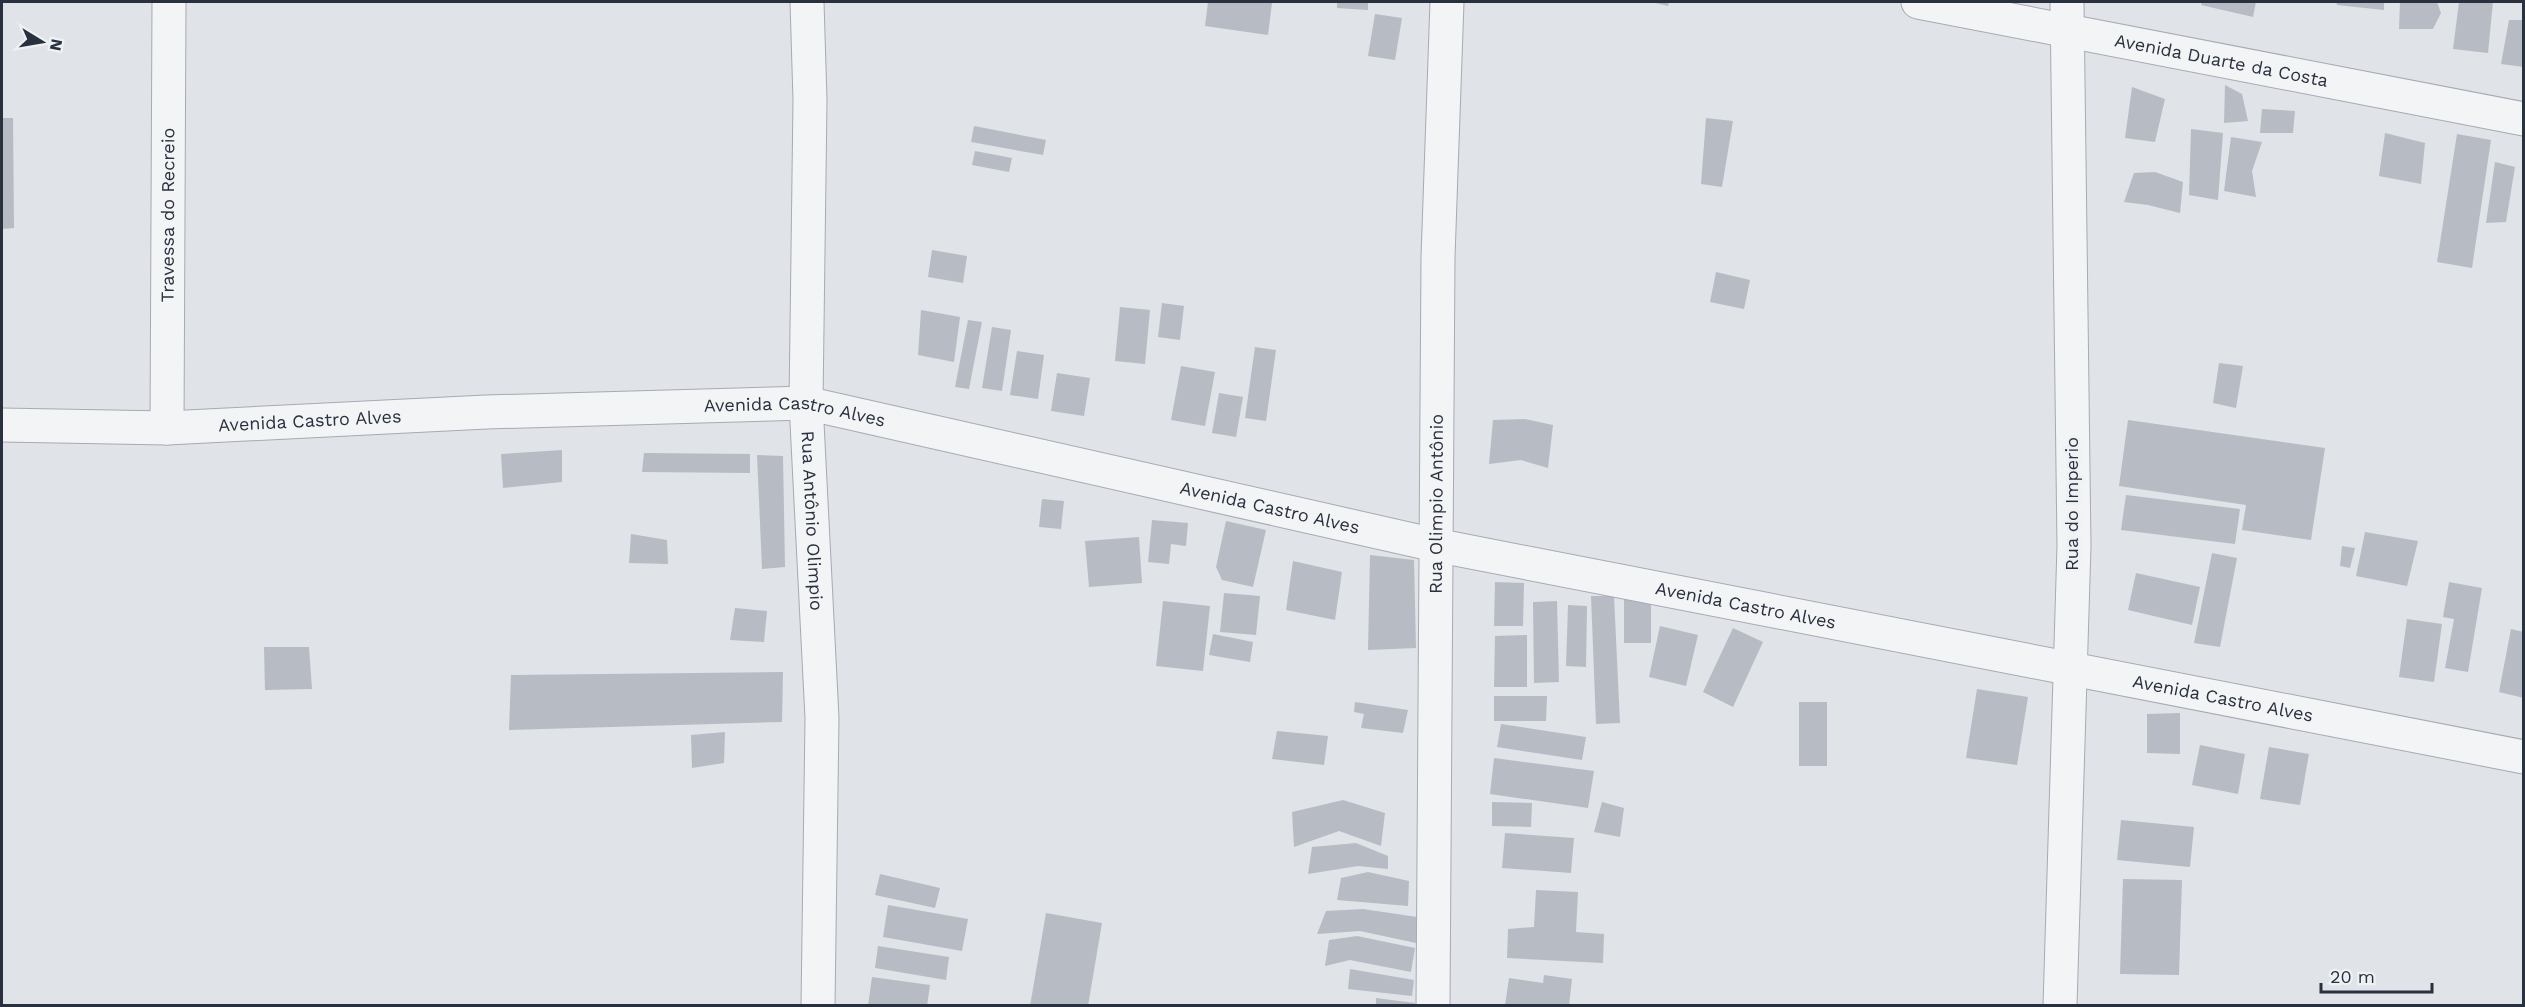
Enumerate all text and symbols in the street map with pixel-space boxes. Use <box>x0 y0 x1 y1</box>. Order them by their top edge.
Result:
north arrow <box>12 12 72 72</box>
street label: Avenida Duarte da Costa <box>2113 29 2330 91</box>
text: N <box>46 37 67 52</box>
street label: Travessa do Recreio <box>157 128 178 302</box>
street label: Avenida Castro Alves <box>703 392 888 431</box>
street label: Avenida Castro Alves <box>218 405 402 435</box>
street label: Rua Olimpio Antônio <box>1425 414 1447 594</box>
street label: Rua Antônio Olimpio <box>797 430 828 611</box>
street label: Rua do Imperio <box>2061 437 2082 571</box>
street label: Avenida Castro Alves <box>1178 477 1362 538</box>
street label: Avenida Castro Alves <box>1654 577 1838 633</box>
street label: Avenida Castro Alves <box>2131 670 2315 726</box>
scale bar <box>2321 956 2432 994</box>
text: 20 m <box>2330 966 2375 987</box>

